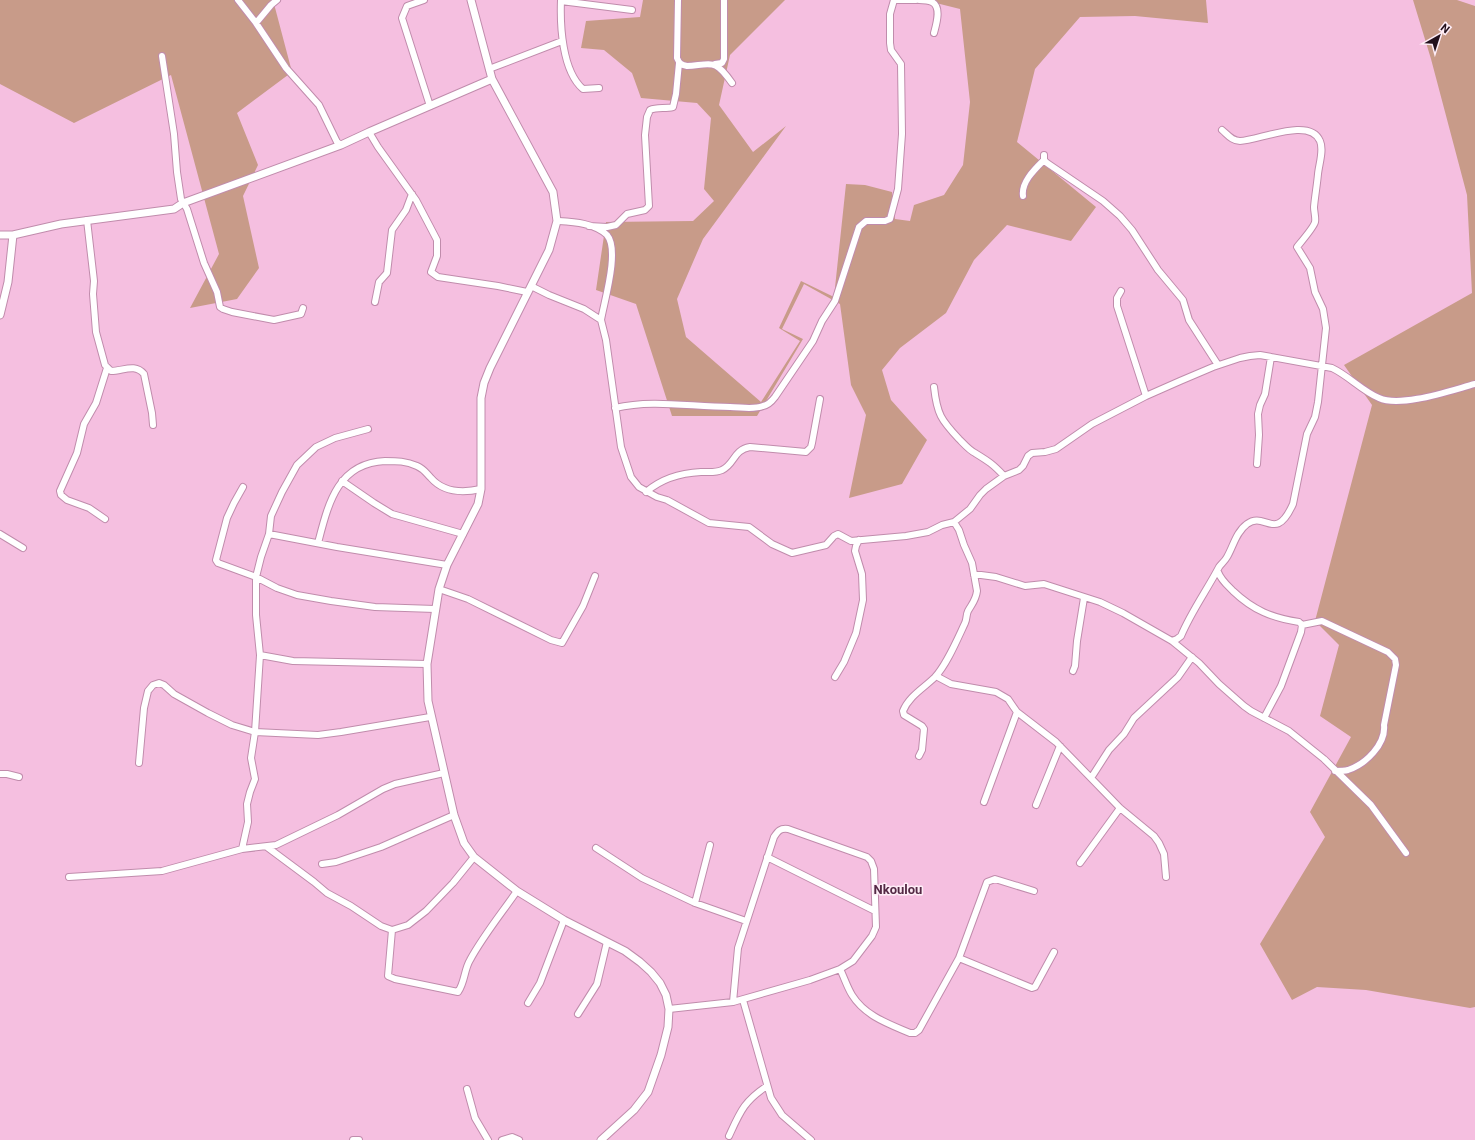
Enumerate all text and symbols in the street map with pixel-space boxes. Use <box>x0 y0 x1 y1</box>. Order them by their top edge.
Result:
north arrow <box>1419 16 1459 56</box>
text: N <box>1438 21 1452 36</box>
district label: Nkoulou <box>874 882 922 897</box>

